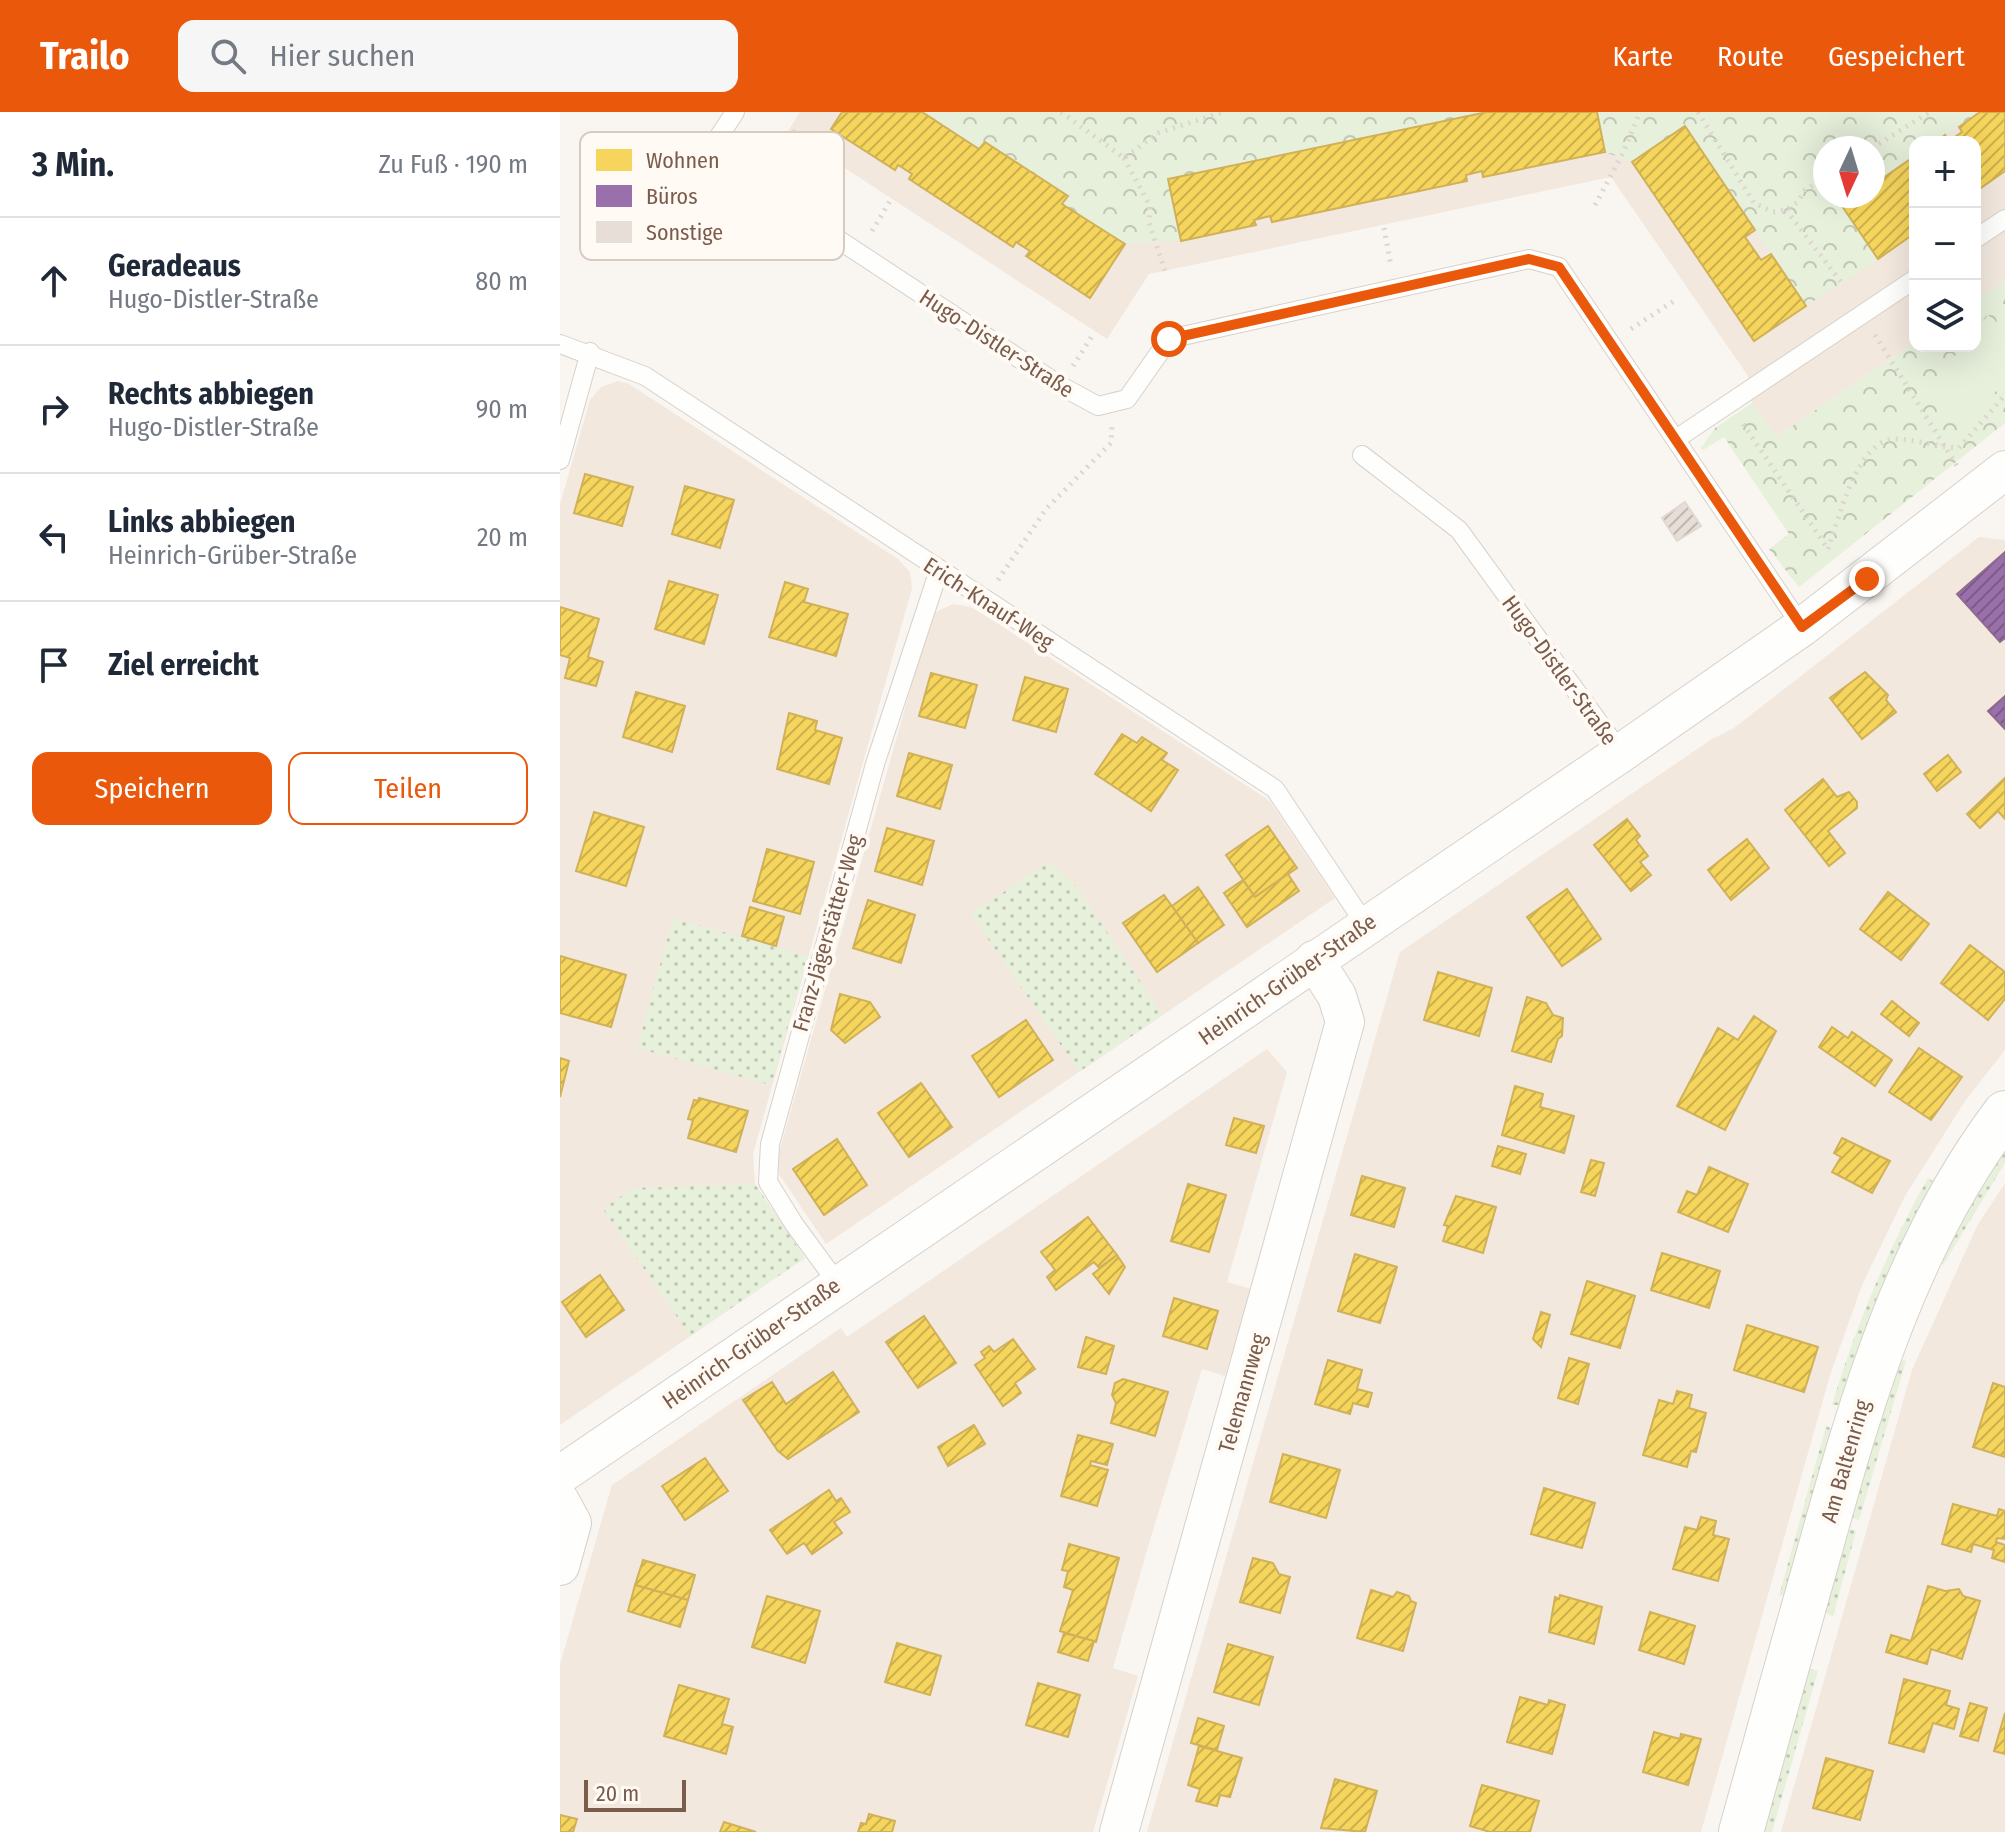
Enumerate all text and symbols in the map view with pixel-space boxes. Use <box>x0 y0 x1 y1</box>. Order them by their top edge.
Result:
search box <box>178 20 738 92</box>
text: Trailo <box>40 33 130 79</box>
icon: search <box>206 34 250 78</box>
text: Hier suchen <box>270 38 415 74</box>
text: Karte <box>1612 40 1673 73</box>
text: Route <box>1717 40 1784 73</box>
text: Gespeichert <box>1828 40 1965 73</box>
legend <box>580 132 844 260</box>
north arrow <box>1813 136 1885 208</box>
map controls <box>1909 136 1981 352</box>
button: + <box>1909 136 1981 208</box>
text: 3 Min. <box>32 144 114 185</box>
text: Wohnen <box>646 147 719 174</box>
text: Zu Fuß · 190 m <box>378 149 528 180</box>
text: Büros <box>646 183 698 210</box>
button: − <box>1909 208 1981 280</box>
text: Sonstige <box>646 219 723 246</box>
text: Geradeaus <box>108 248 241 284</box>
icon: ahead <box>32 259 76 303</box>
text: 80 m <box>475 266 528 297</box>
button: layers <box>1909 280 1981 352</box>
street label: Hugo-Distler-Straße <box>915 283 1079 403</box>
text: Hugo-Distler-Straße <box>108 284 319 315</box>
route start <box>1151 321 1187 357</box>
text: Rechts abbiegen <box>108 376 314 412</box>
icon: right <box>32 387 76 431</box>
text: 90 m <box>476 394 528 425</box>
text: Hugo-Distler-Straße <box>108 412 319 443</box>
text: Links abbiegen <box>108 504 296 540</box>
icon: left <box>32 515 76 559</box>
text: 20 m <box>477 522 528 553</box>
text: Heinrich-Grüber-Straße <box>108 540 357 571</box>
street label: Erich-Knauf-Weg <box>919 551 1059 656</box>
route end <box>1849 561 1885 597</box>
street label: Hugo-Distler-Straße <box>1496 590 1623 750</box>
icon: arrive <box>32 643 76 687</box>
text: Ziel erreicht <box>108 647 259 683</box>
button: Speichern <box>32 752 272 825</box>
button: Teilen <box>288 752 528 825</box>
street label: Franz-Jägerstätter-Weg <box>786 831 869 1035</box>
street label: Heinrich-Grüber-Straße <box>1193 908 1381 1051</box>
street label: Heinrich-Grüber-Straße <box>657 1272 845 1415</box>
street label: Telemannweg <box>1213 1330 1273 1456</box>
street label: Am Baltenring <box>1815 1396 1876 1526</box>
scale bar <box>584 1776 686 1812</box>
text: 20 m <box>596 1780 639 1807</box>

